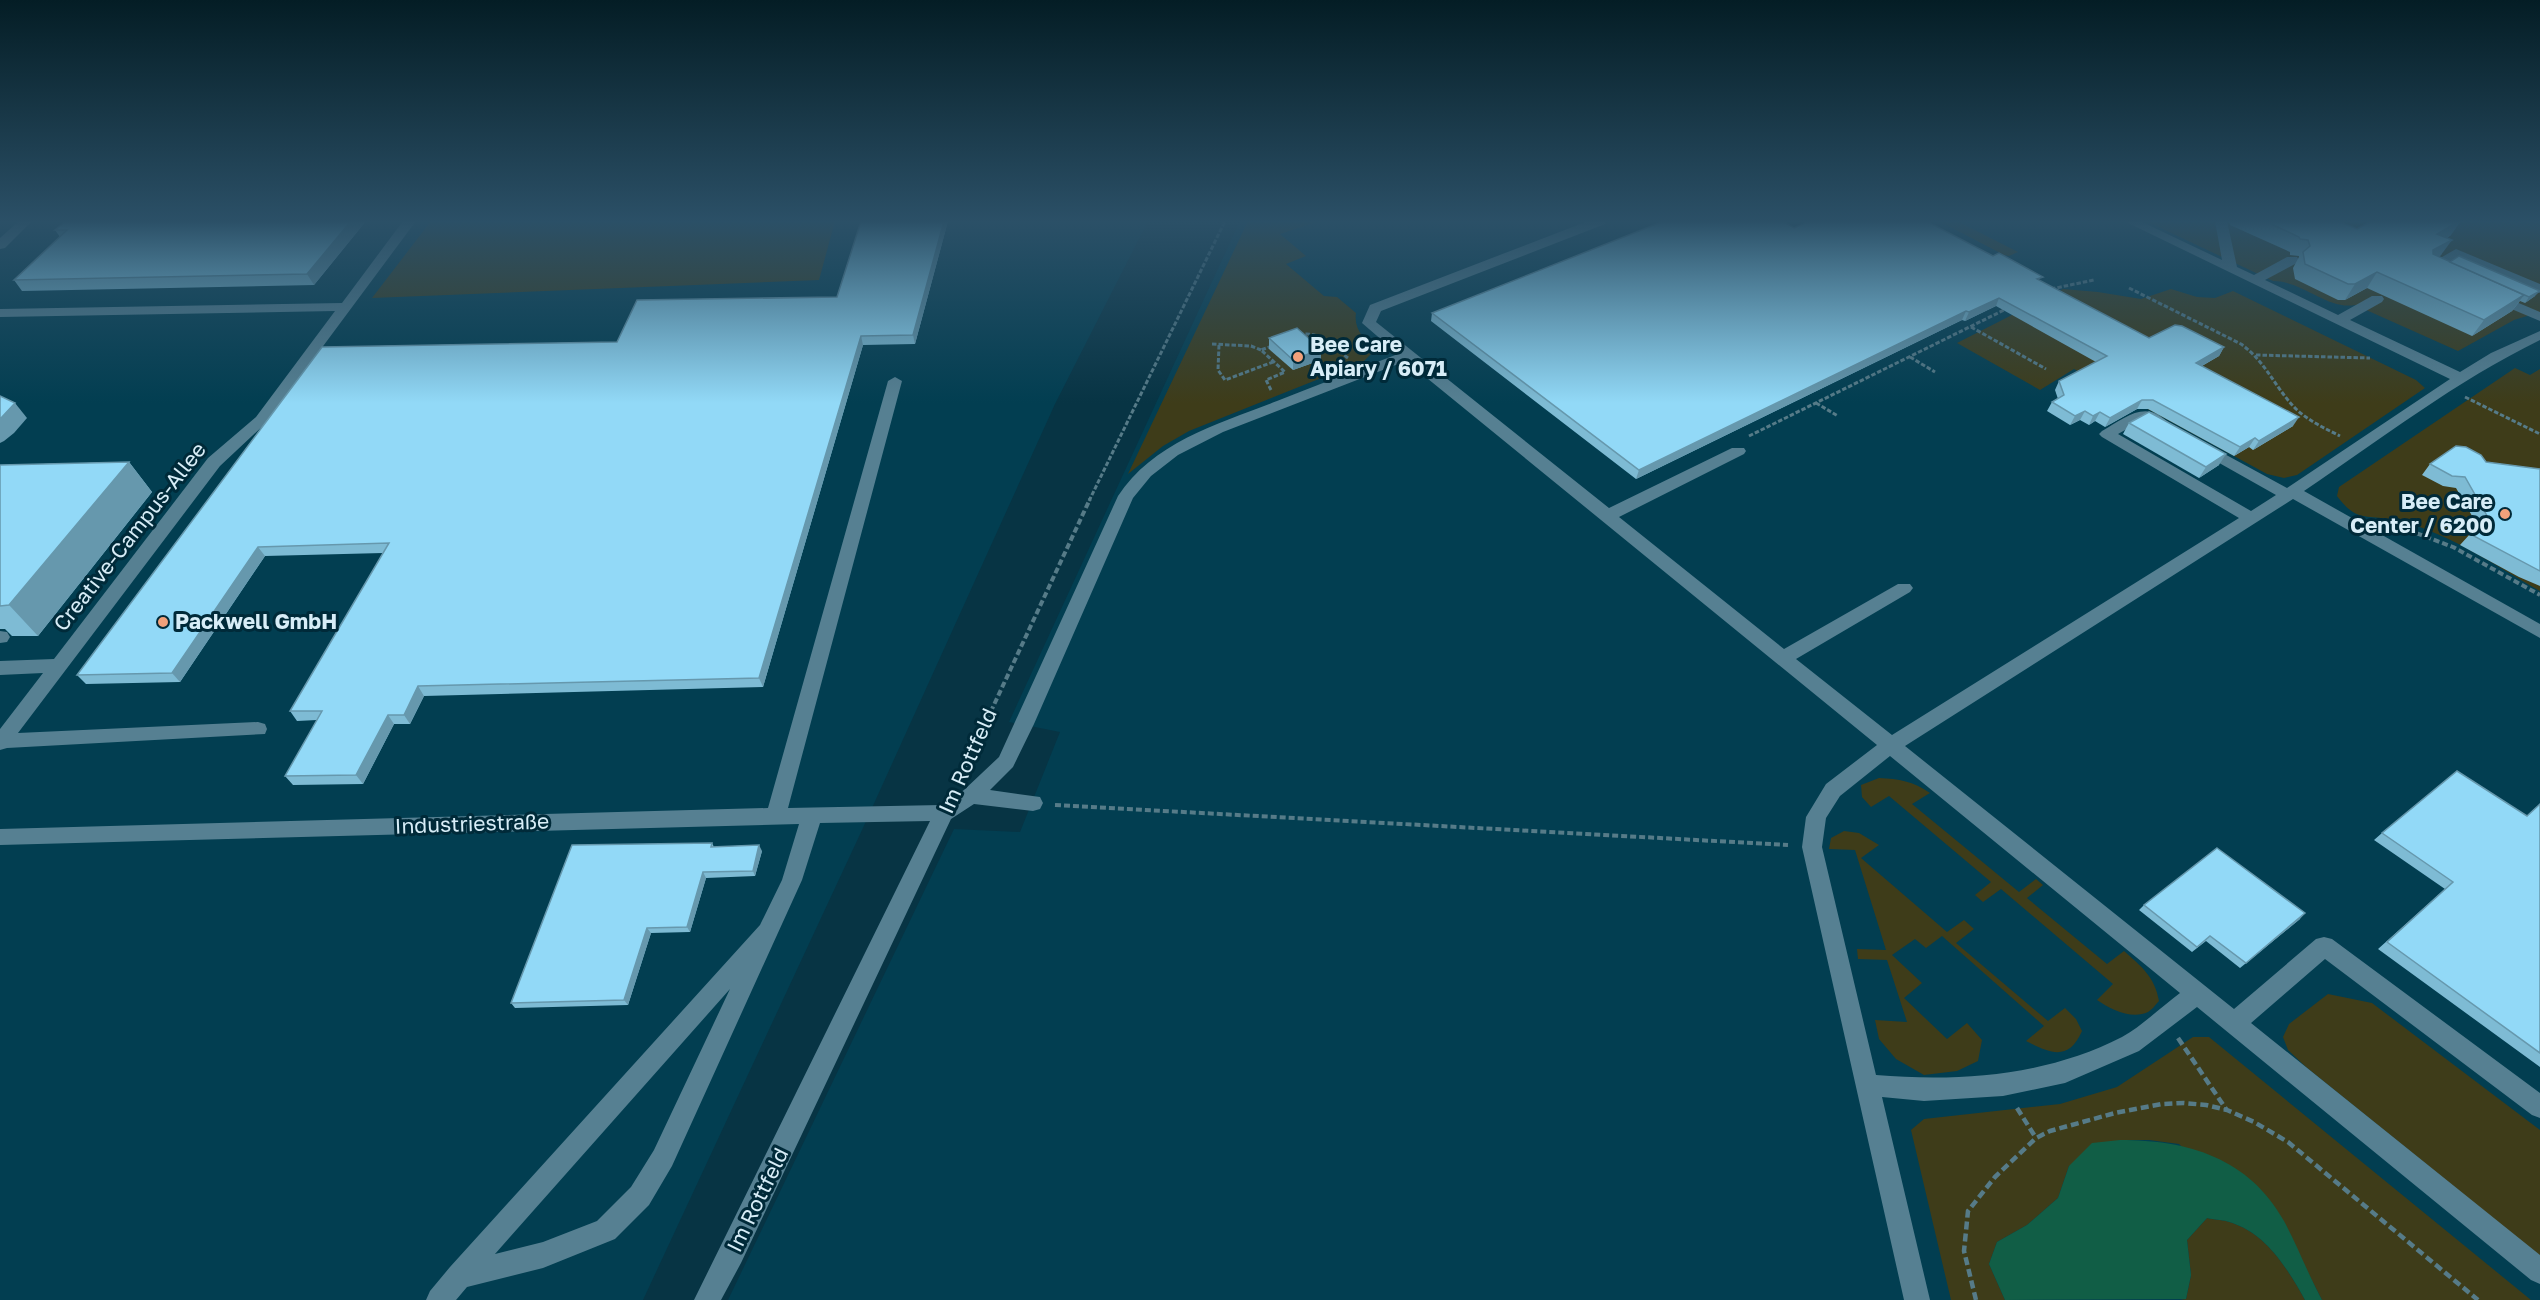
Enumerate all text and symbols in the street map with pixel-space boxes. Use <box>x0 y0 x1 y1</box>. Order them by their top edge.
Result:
place label: Bee Care Apiary / 6071 <box>1310 331 1447 381</box>
marker: Bee Care Apiary / 6071 <box>1291 350 1305 364</box>
street label: Creative-Campus-Allee <box>47 437 211 636</box>
place label: Bee Care Center / 6200 <box>2350 488 2493 538</box>
marker: Bee Care Center / 6200 <box>2498 507 2512 521</box>
place label: Packwell GmbH <box>175 608 337 634</box>
marker: Packwell GmbH <box>156 615 170 629</box>
street label: Im Rottfeld <box>932 704 1002 817</box>
street label: Industriestraße <box>394 807 550 839</box>
street label: Im Rottfeld <box>721 1143 793 1256</box>

